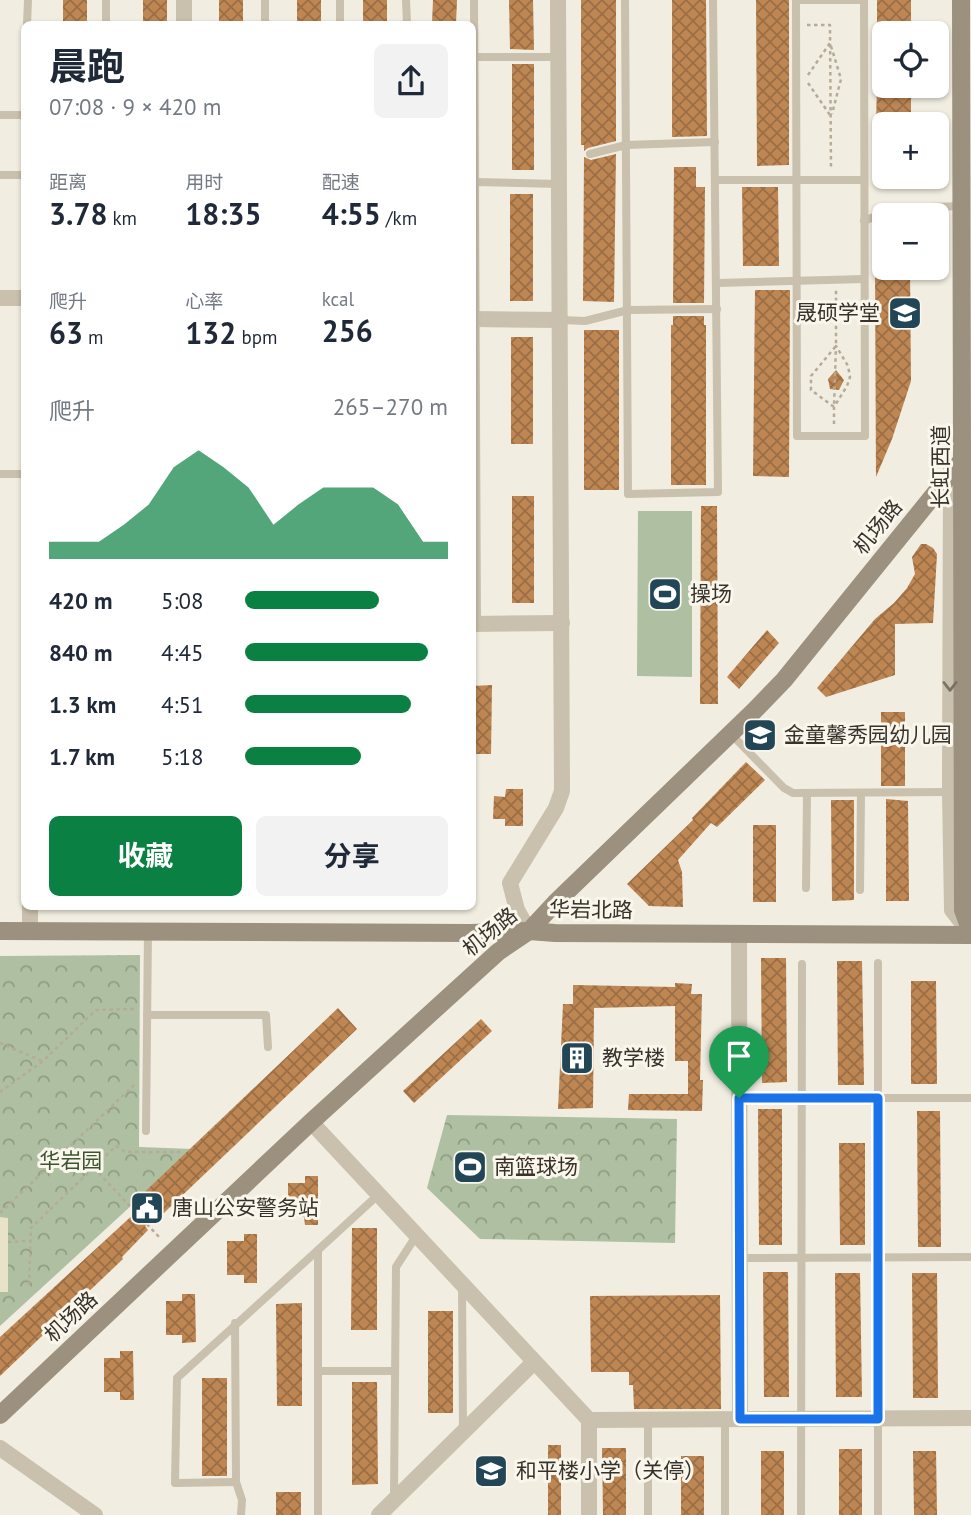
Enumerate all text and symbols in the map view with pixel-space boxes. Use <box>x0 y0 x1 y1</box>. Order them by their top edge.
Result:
map controls <box>872 21 949 280</box>
button: locate <box>872 21 949 98</box>
text: 晨跑 <box>49 41 125 90</box>
button: share <box>374 44 448 118</box>
text: 07:08 · 9 × 420 m <box>49 92 221 121</box>
button: + <box>872 112 949 189</box>
text: 距离 <box>49 170 87 194</box>
text: 用时 <box>185 170 223 194</box>
text: 配速 <box>322 170 360 194</box>
text: 3.78 <box>49 194 107 233</box>
text: 18:35 <box>185 194 261 233</box>
text: 4:55 <box>322 194 381 233</box>
button: − <box>872 203 949 280</box>
text: km <box>107 206 137 230</box>
text: /km <box>381 206 417 230</box>
text: kcal <box>322 287 354 311</box>
text: 爬升 <box>49 289 87 313</box>
text: 心率 <box>185 289 223 313</box>
school or university icon: 晟硕学堂 <box>886 294 924 332</box>
place label: 晟硕学堂 <box>796 299 880 326</box>
text: 256 <box>322 311 373 350</box>
text: 63 <box>49 313 83 352</box>
text: 132 <box>185 313 236 352</box>
text: m <box>83 325 104 349</box>
text: bpm <box>236 325 277 349</box>
text: 265–270 m <box>333 392 448 421</box>
text: 爬升 <box>49 396 95 425</box>
street label: 长虹西道 <box>927 425 954 509</box>
street label: 机场路 <box>847 494 908 560</box>
sports icon: 操场 <box>646 575 684 613</box>
place label: 操场 <box>690 580 732 607</box>
text: 420 m <box>49 586 112 615</box>
text: 5:08 <box>161 586 204 615</box>
text: 840 m <box>49 638 112 667</box>
text: 4:45 <box>161 638 204 667</box>
one-way arrow <box>942 681 958 691</box>
text: 1.3 km <box>49 690 116 719</box>
text: 4:51 <box>161 690 204 719</box>
school or university icon: 金童馨秀园幼儿园 <box>741 716 779 754</box>
place label: 金童馨秀园幼儿园 <box>784 721 952 748</box>
text: 1.7 km <box>49 742 115 771</box>
text: 5:18 <box>161 742 204 771</box>
button: 收藏 <box>49 816 242 896</box>
button: 分享 <box>256 816 448 896</box>
street label: 华岩北路 <box>549 895 633 924</box>
street label: 机场路 <box>457 901 523 962</box>
pin <box>709 1026 769 1098</box>
icon: arrive <box>720 1037 758 1075</box>
building icon: 教学楼 <box>558 1039 596 1077</box>
place label: 教学楼 <box>602 1044 665 1071</box>
park label: 华岩园 <box>40 1147 103 1174</box>
sports icon: 南篮球场 <box>451 1148 489 1186</box>
place label: 南篮球场 <box>494 1153 578 1180</box>
public building icon: 唐山公安警务站 <box>128 1189 166 1227</box>
place label: 唐山公安警务站 <box>172 1194 319 1221</box>
street label: 机场路 <box>38 1285 103 1348</box>
school or university icon: 和平楼小学（关停） <box>472 1452 510 1490</box>
place label: 和平楼小学（关停） <box>516 1457 705 1484</box>

